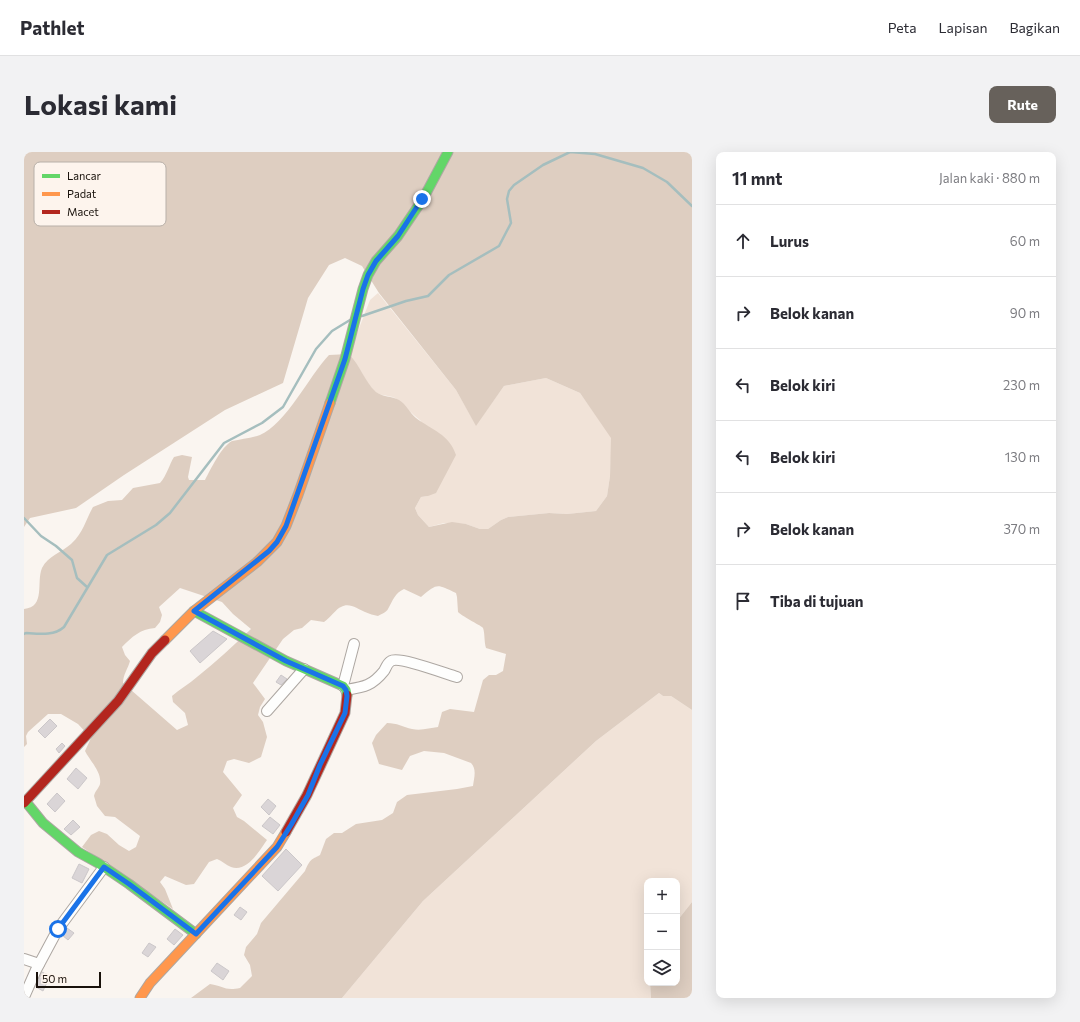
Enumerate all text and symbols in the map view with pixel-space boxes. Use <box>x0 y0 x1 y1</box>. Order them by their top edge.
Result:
text: Pathlet <box>20 16 85 39</box>
text: Peta <box>888 19 917 36</box>
text: Lapisan <box>939 19 988 36</box>
text: Bagikan <box>1010 19 1060 36</box>
button: Rute <box>989 86 1056 123</box>
text: Lokasi kami <box>24 87 177 121</box>
legend <box>34 162 166 226</box>
text: 11 mnt <box>732 168 782 189</box>
text: Lancar <box>67 169 102 182</box>
text: Jalan kaki · 880 m <box>939 170 1040 186</box>
text: Padat <box>67 187 97 200</box>
route end <box>413 190 431 208</box>
text: Macet <box>67 205 99 218</box>
icon: ahead <box>732 230 754 252</box>
text: Lurus <box>770 232 809 250</box>
text: 60 m <box>1010 233 1040 249</box>
icon: right <box>732 302 754 324</box>
text: Belok kanan <box>770 304 854 322</box>
text: 90 m <box>1010 305 1040 321</box>
icon: left <box>732 374 754 396</box>
text: Belok kiri <box>770 376 836 394</box>
text: 230 m <box>1003 377 1040 393</box>
icon: left <box>732 446 754 468</box>
text: Belok kiri <box>770 448 836 466</box>
text: 130 m <box>1005 449 1040 465</box>
icon: right <box>732 518 754 540</box>
text: Belok kanan <box>770 520 854 538</box>
text: 370 m <box>1003 521 1040 537</box>
icon: arrive <box>732 590 754 612</box>
text: Tiba di tujuan <box>770 592 864 610</box>
map controls <box>644 878 680 986</box>
button: + <box>644 878 680 914</box>
button: − <box>644 914 680 950</box>
route start <box>49 920 67 938</box>
button: layers <box>644 950 680 986</box>
scale bar <box>36 970 101 989</box>
text: 50 m <box>42 972 67 985</box>

